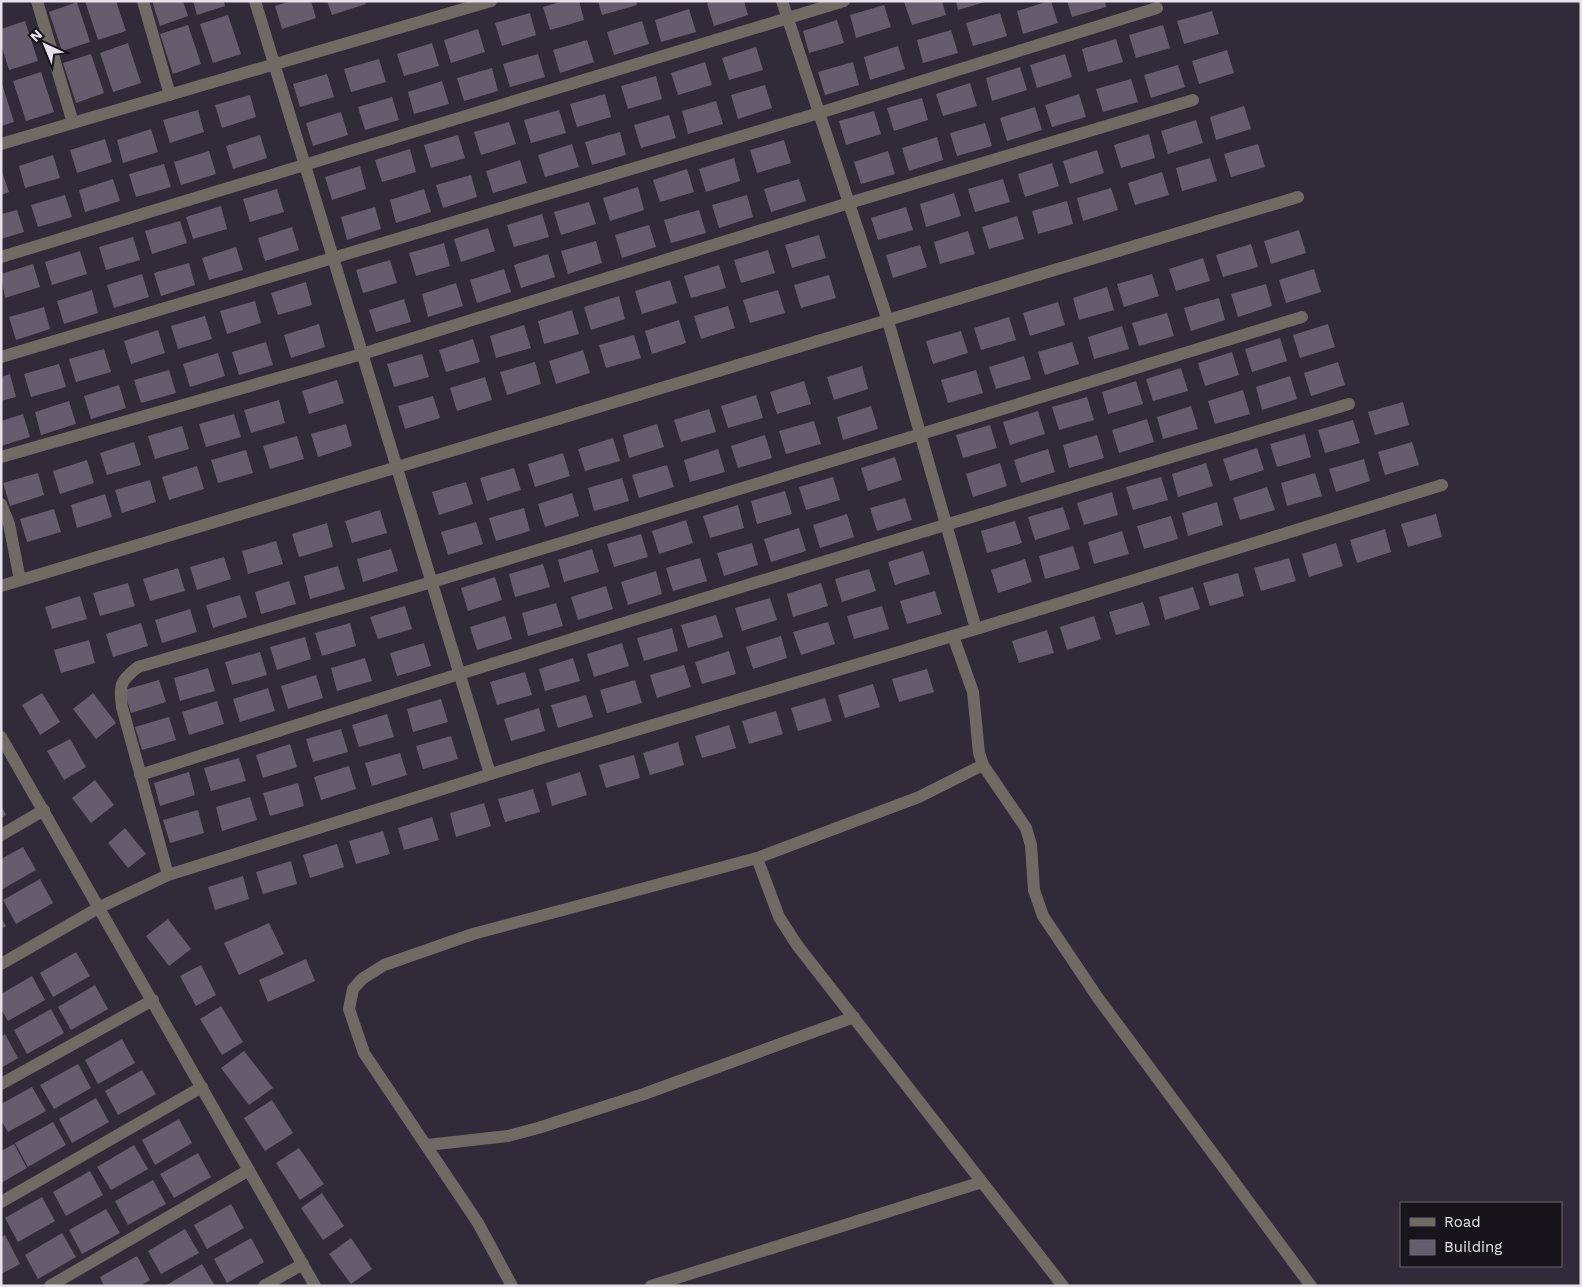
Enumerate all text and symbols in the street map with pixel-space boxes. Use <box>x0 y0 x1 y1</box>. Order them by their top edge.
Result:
north arrow <box>20 20 70 70</box>
text: N <box>27 26 45 45</box>
legend <box>1400 1202 1562 1267</box>
text: Road <box>1444 1213 1481 1231</box>
text: Building <box>1444 1238 1502 1256</box>

